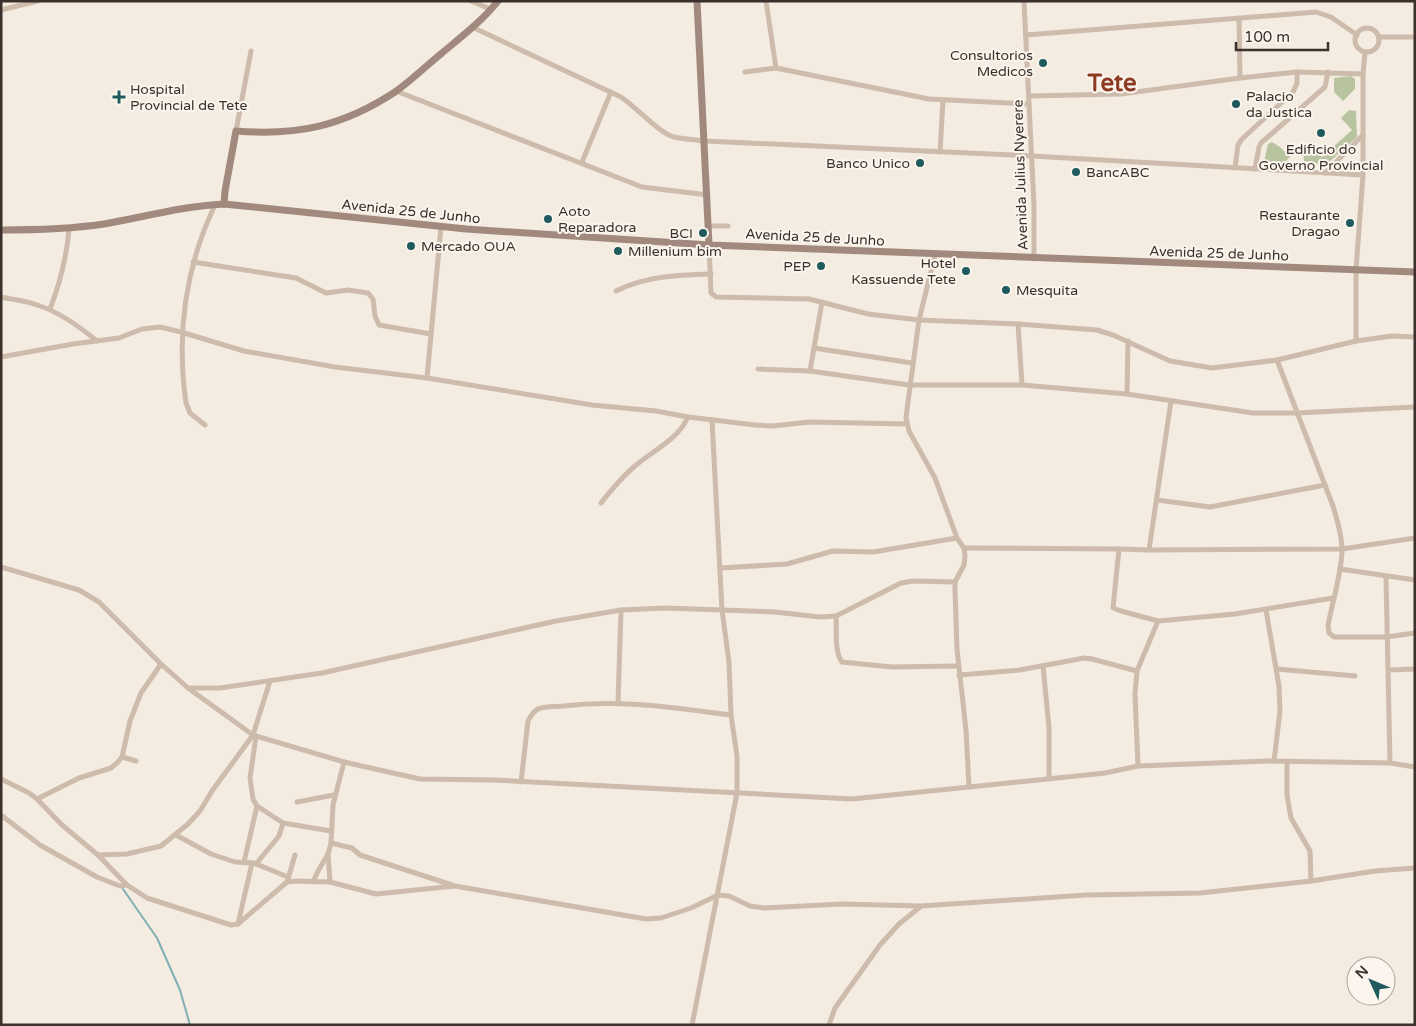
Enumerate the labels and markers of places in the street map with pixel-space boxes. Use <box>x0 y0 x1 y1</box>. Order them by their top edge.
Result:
place label: Consultorios Medicos <box>950 47 1033 80</box>
marker: Consultorios Medicos <box>1037 57 1049 69</box>
place label: Hospital Provincial de Tete <box>130 81 247 114</box>
place label: Palacio da Justica <box>1246 88 1312 121</box>
marker: Hospital Provincial de Tete <box>112 90 126 104</box>
marker: Palacio da Justica <box>1230 98 1242 110</box>
marker: Edificio do Governo Provincial <box>1315 127 1327 139</box>
place label: Edificio do Governo Provincial <box>1259 141 1383 174</box>
place label: Banco Unico <box>826 155 910 172</box>
marker: Banco Unico <box>914 157 926 169</box>
place label: BancABC <box>1086 164 1150 181</box>
marker: BancABC <box>1070 166 1082 178</box>
place label: Aoto Reparadora <box>558 203 636 236</box>
place label: Restaurante Dragao <box>1259 207 1340 240</box>
marker: Aoto Reparadora <box>542 213 554 225</box>
marker: Restaurante Dragao <box>1344 217 1356 229</box>
place label: BCI <box>670 225 693 242</box>
marker: BCI <box>697 227 709 239</box>
place label: Mercado OUA <box>421 238 516 255</box>
marker: Mercado OUA <box>405 240 417 252</box>
place label: Millenium bim <box>628 243 722 260</box>
marker: Millenium bim <box>612 245 624 257</box>
place label: Hotel Kassuende Tete <box>851 255 956 288</box>
place label: PEP <box>783 258 811 275</box>
marker: PEP <box>815 260 827 272</box>
marker: Hotel Kassuende Tete <box>960 265 972 277</box>
place label: Mesquita <box>1016 282 1078 299</box>
marker: Mesquita <box>1000 284 1012 296</box>

